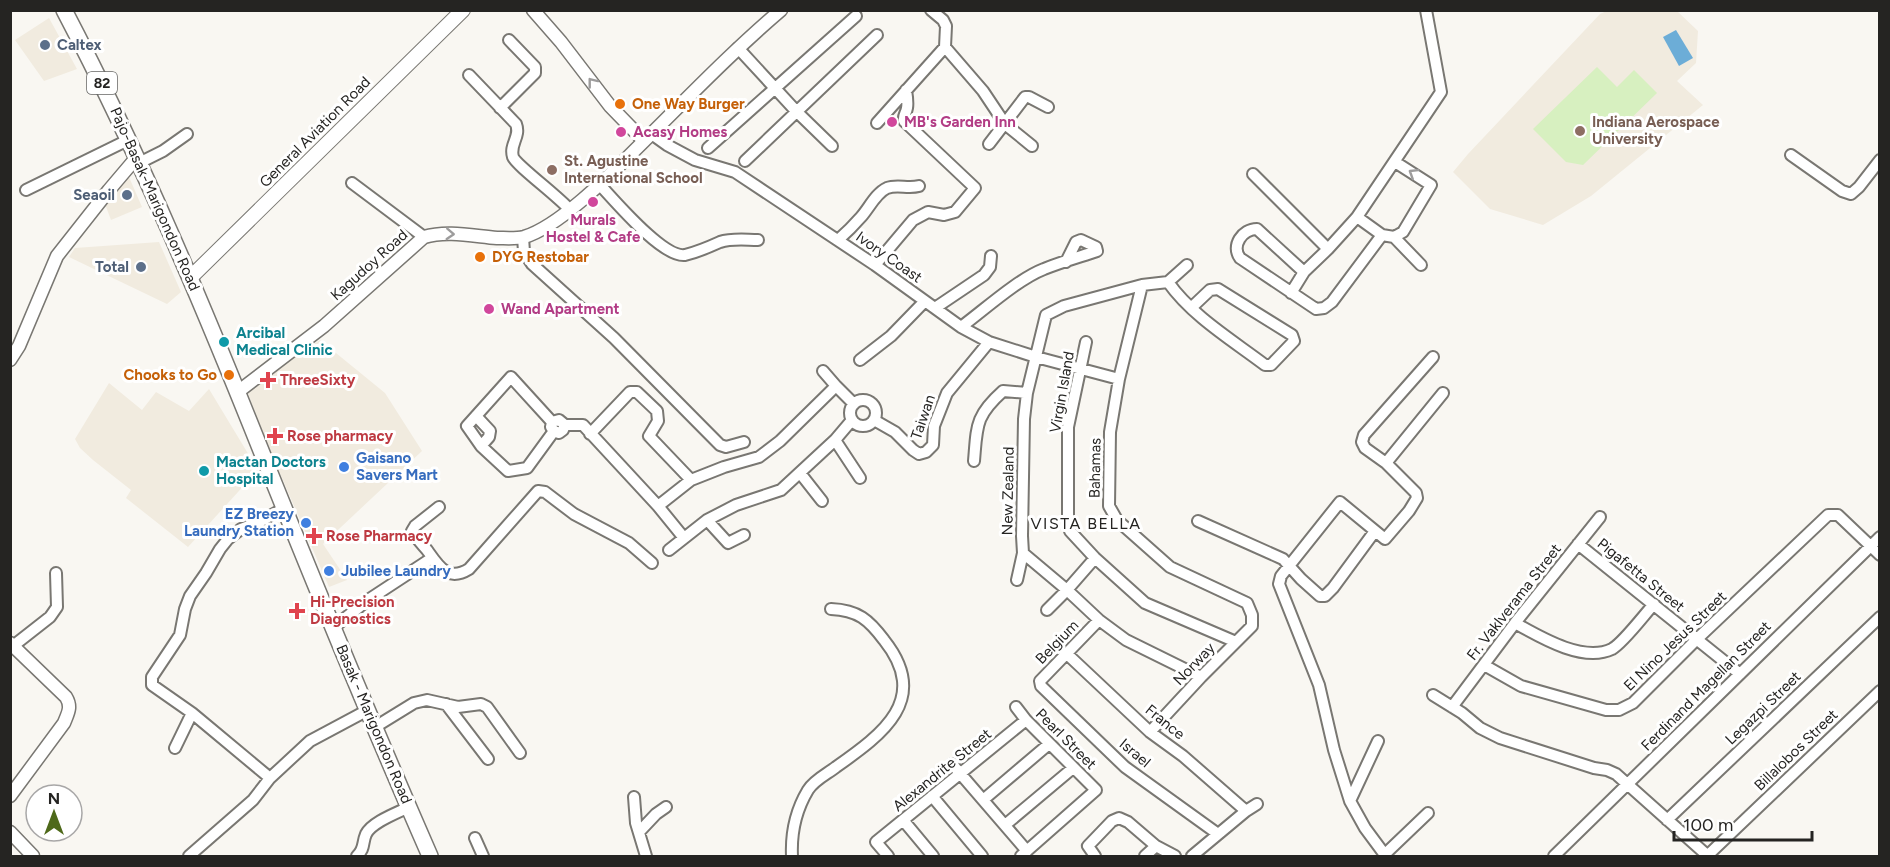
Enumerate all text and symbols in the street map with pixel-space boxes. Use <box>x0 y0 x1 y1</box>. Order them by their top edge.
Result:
place label: Caltex <box>57 36 102 54</box>
marker: Caltex <box>38 38 52 52</box>
road number: 82 <box>87 72 117 94</box>
street label: General Aviation Road <box>256 73 374 191</box>
one-way arrow <box>589 77 600 88</box>
place label: One Way Burger <box>632 95 745 113</box>
marker: One Way Burger <box>613 97 627 111</box>
street label: Pajo-Basak-Marigondon Road <box>106 104 204 294</box>
place label: MB's Garden Inn <box>904 113 1016 131</box>
place label: Indiana Aerospace University <box>1592 113 1720 148</box>
marker: MB's Garden Inn <box>885 115 899 129</box>
place label: Acasy Homes <box>633 123 727 141</box>
marker: Indiana Aerospace University <box>1573 124 1587 138</box>
marker: Acasy Homes <box>614 125 628 139</box>
place label: St. Agustine International School <box>564 152 703 187</box>
marker: St. Agustine International School <box>545 163 559 177</box>
one-way arrow <box>1409 169 1419 181</box>
place label: Seaoil <box>73 186 115 204</box>
marker: Seaoil <box>120 188 134 202</box>
marker: Murals Hostel & Cafe <box>586 195 600 209</box>
place label: Murals Hostel & Cafe <box>546 211 641 246</box>
street label: Kagudoy Road <box>327 226 411 304</box>
one-way arrow <box>446 228 455 241</box>
street label: Ivory Coast <box>852 228 926 287</box>
place label: DYG Restobar <box>492 248 589 266</box>
marker: DYG Restobar <box>473 250 487 264</box>
place label: Total <box>95 258 129 276</box>
marker: Total <box>134 260 148 274</box>
place label: Wand Apartment <box>501 300 620 318</box>
marker: Wand Apartment <box>482 302 496 316</box>
place label: Arcibal Medical Clinic <box>236 324 333 359</box>
marker: Arcibal Medical Clinic <box>217 335 231 349</box>
street label: Virgin Island <box>1046 350 1078 434</box>
place label: Chooks to Go <box>123 366 217 384</box>
marker: Chooks to Go <box>222 368 236 382</box>
place label: ThreeSixty <box>280 371 356 389</box>
marker: ThreeSixty <box>261 373 275 387</box>
street label: Taiwan <box>907 392 939 442</box>
place label: Rose pharmacy <box>287 427 393 445</box>
marker: Rose pharmacy <box>268 429 282 443</box>
street label: Bahamas <box>1085 438 1105 498</box>
street label: New Zealand <box>998 447 1018 535</box>
place label: Gaisano Savers Mart <box>356 449 438 484</box>
place label: Mactan Doctors Hospital <box>216 453 326 488</box>
marker: Gaisano Savers Mart <box>337 460 351 474</box>
marker: Mactan Doctors Hospital <box>197 464 211 478</box>
place label: EZ Breezy Laundry Station <box>184 505 294 540</box>
district label: VISTA BELLA <box>1031 514 1142 533</box>
marker: EZ Breezy Laundry Station <box>299 516 313 530</box>
place label: Rose Pharmacy <box>326 527 432 545</box>
marker: Rose Pharmacy <box>307 529 321 543</box>
street label: Pigafetta Street <box>1594 534 1688 616</box>
street label: Fr. Vaklverama Street <box>1463 540 1565 664</box>
place label: Jubilee Laundry <box>341 562 451 580</box>
marker: Jubilee Laundry <box>322 564 336 578</box>
street label: El Nino Jesus Street <box>1620 587 1730 695</box>
place label: Hi-Precision Diagnostics <box>310 593 395 628</box>
marker: Hi-Precision Diagnostics <box>288 602 306 620</box>
street label: Belgium <box>1032 616 1082 668</box>
street label: Ferdinand Magellan Street <box>1637 617 1775 755</box>
street label: Norway <box>1169 639 1219 689</box>
street label: Basak - Marigondon Road <box>332 642 416 806</box>
street label: Legazpi Street <box>1722 667 1805 748</box>
street label: France <box>1142 701 1188 743</box>
street label: Pearl Street <box>1032 705 1100 773</box>
street label: Billalobos Street <box>1751 705 1842 794</box>
street label: Alexandrite Street <box>889 725 995 815</box>
street label: Israel <box>1116 735 1154 771</box>
north arrow <box>24 783 84 843</box>
text: N <box>48 789 60 808</box>
scale bar <box>1674 804 1812 842</box>
text: 100 m <box>1683 814 1733 836</box>

